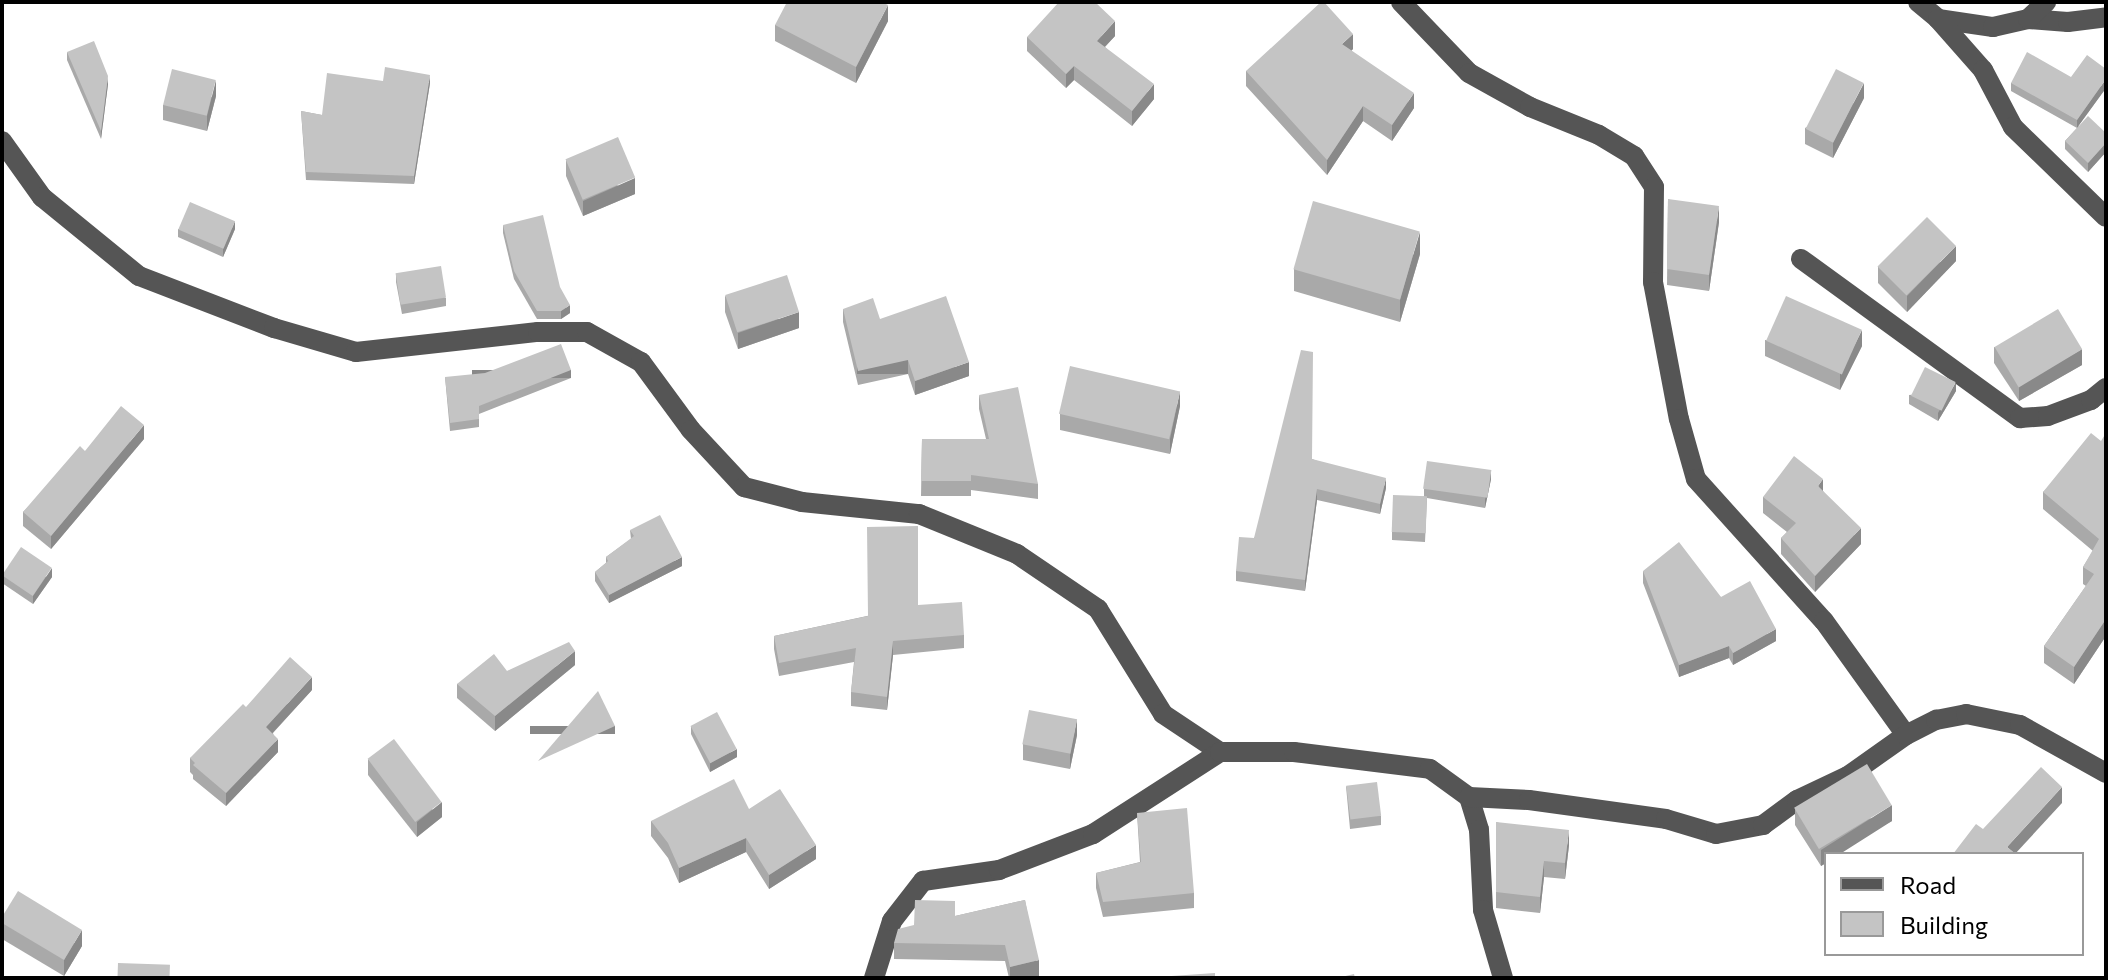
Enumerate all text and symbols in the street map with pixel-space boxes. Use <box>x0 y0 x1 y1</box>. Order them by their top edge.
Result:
legend <box>1824 852 2084 956</box>
text: Road <box>1900 870 1956 899</box>
text: Building <box>1900 910 1988 939</box>

